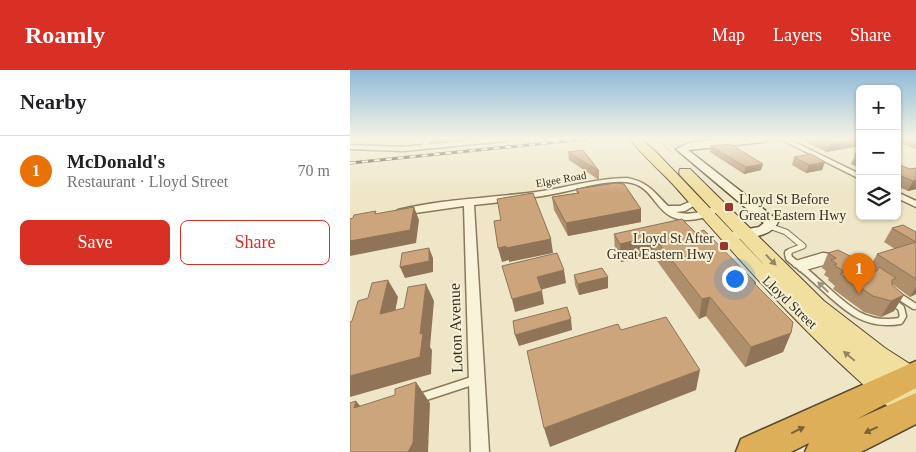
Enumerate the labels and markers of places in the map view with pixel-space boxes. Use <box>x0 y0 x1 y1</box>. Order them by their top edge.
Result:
place label: Lloyd St Before Great Eastern Hwy <box>739 192 846 223</box>
marker: Lloyd St Before Great Eastern Hwy <box>723 201 735 213</box>
place label: Lloyd St After Great Eastern Hwy <box>607 231 714 262</box>
marker: Lloyd St After Great Eastern Hwy <box>718 240 730 252</box>
pin: 1 <box>843 253 875 294</box>

